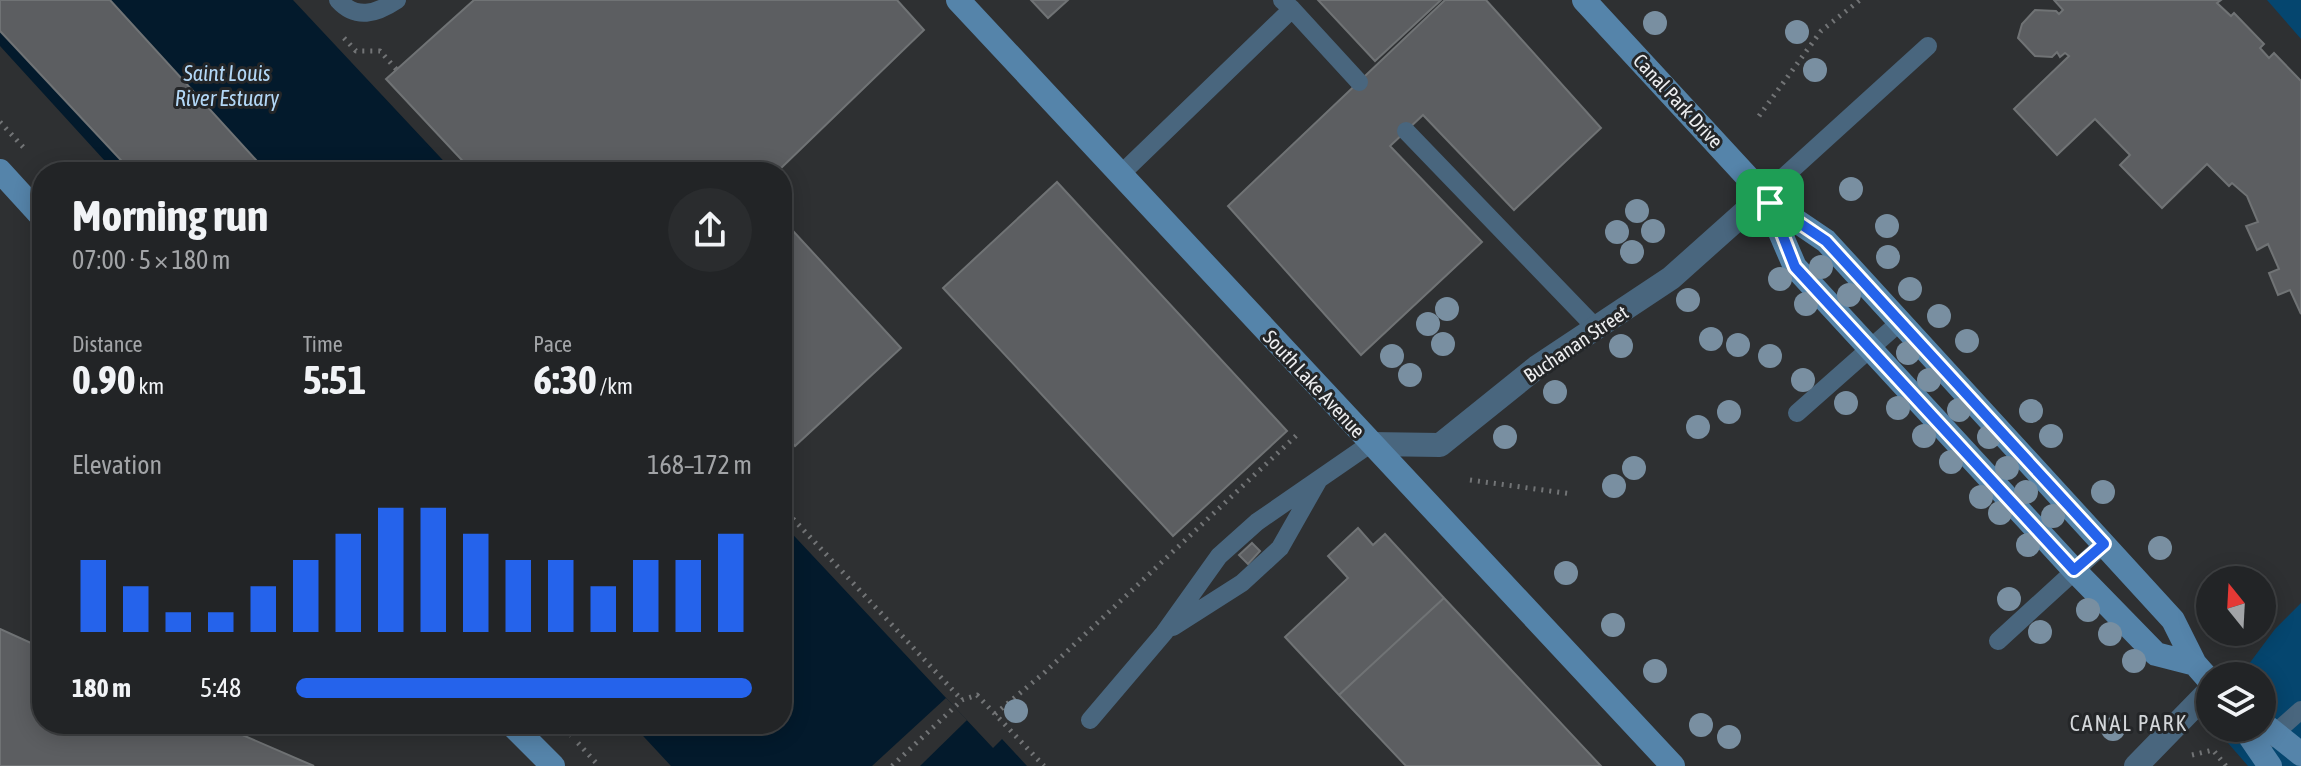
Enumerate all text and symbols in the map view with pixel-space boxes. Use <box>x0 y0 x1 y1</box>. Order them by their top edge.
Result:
street label: Canal Park Drive <box>1629 49 1728 152</box>
water label: Saint Louis River Estuary <box>175 60 280 111</box>
pin <box>1736 169 1804 237</box>
icon: arrive <box>1748 181 1792 225</box>
button: share <box>668 188 752 272</box>
text: Morning run <box>72 190 268 240</box>
text: 07:00 · 5 × 180 m <box>72 245 231 275</box>
street label: Buchanan Street <box>1519 300 1632 387</box>
street label: South Lake Avenue <box>1259 325 1370 442</box>
text: Distance <box>72 331 143 357</box>
text: Time <box>303 331 343 357</box>
text: Pace <box>533 331 572 357</box>
text: 0.90 <box>72 357 136 402</box>
text: 5:51 <box>303 357 366 402</box>
text: 6:30 <box>533 357 597 402</box>
text: km <box>136 373 164 399</box>
text: /km <box>597 373 633 399</box>
text: Elevation <box>72 450 162 480</box>
text: 168–172 m <box>647 450 752 480</box>
north arrow <box>2196 566 2276 646</box>
map controls <box>2196 566 2276 742</box>
button: layers <box>2196 662 2276 742</box>
text: 180 m <box>72 673 131 703</box>
text: 5:48 <box>200 673 241 703</box>
district label: CANAL PARK <box>2070 710 2188 736</box>

